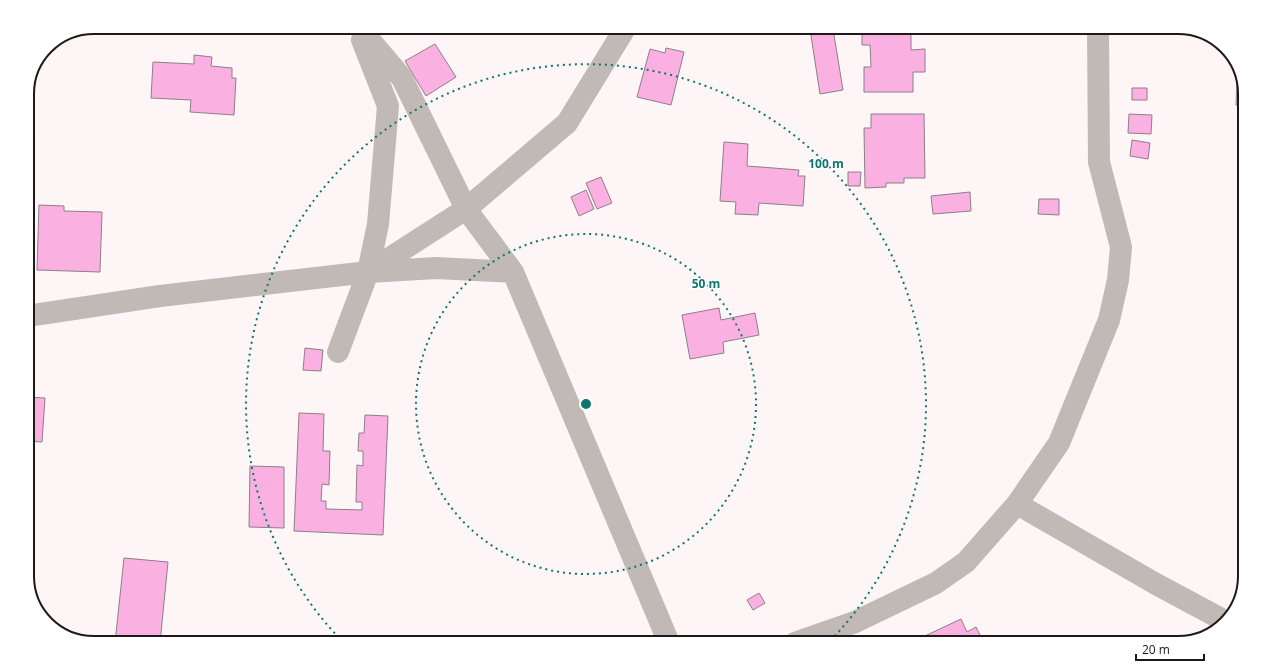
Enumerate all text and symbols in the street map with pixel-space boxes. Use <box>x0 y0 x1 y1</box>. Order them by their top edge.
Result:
text: 100 m <box>808 155 844 172</box>
text: 50 m <box>692 275 720 292</box>
centre of rings <box>579 397 593 411</box>
scale bar <box>1136 636 1204 662</box>
text: 20 m <box>1142 641 1170 658</box>

